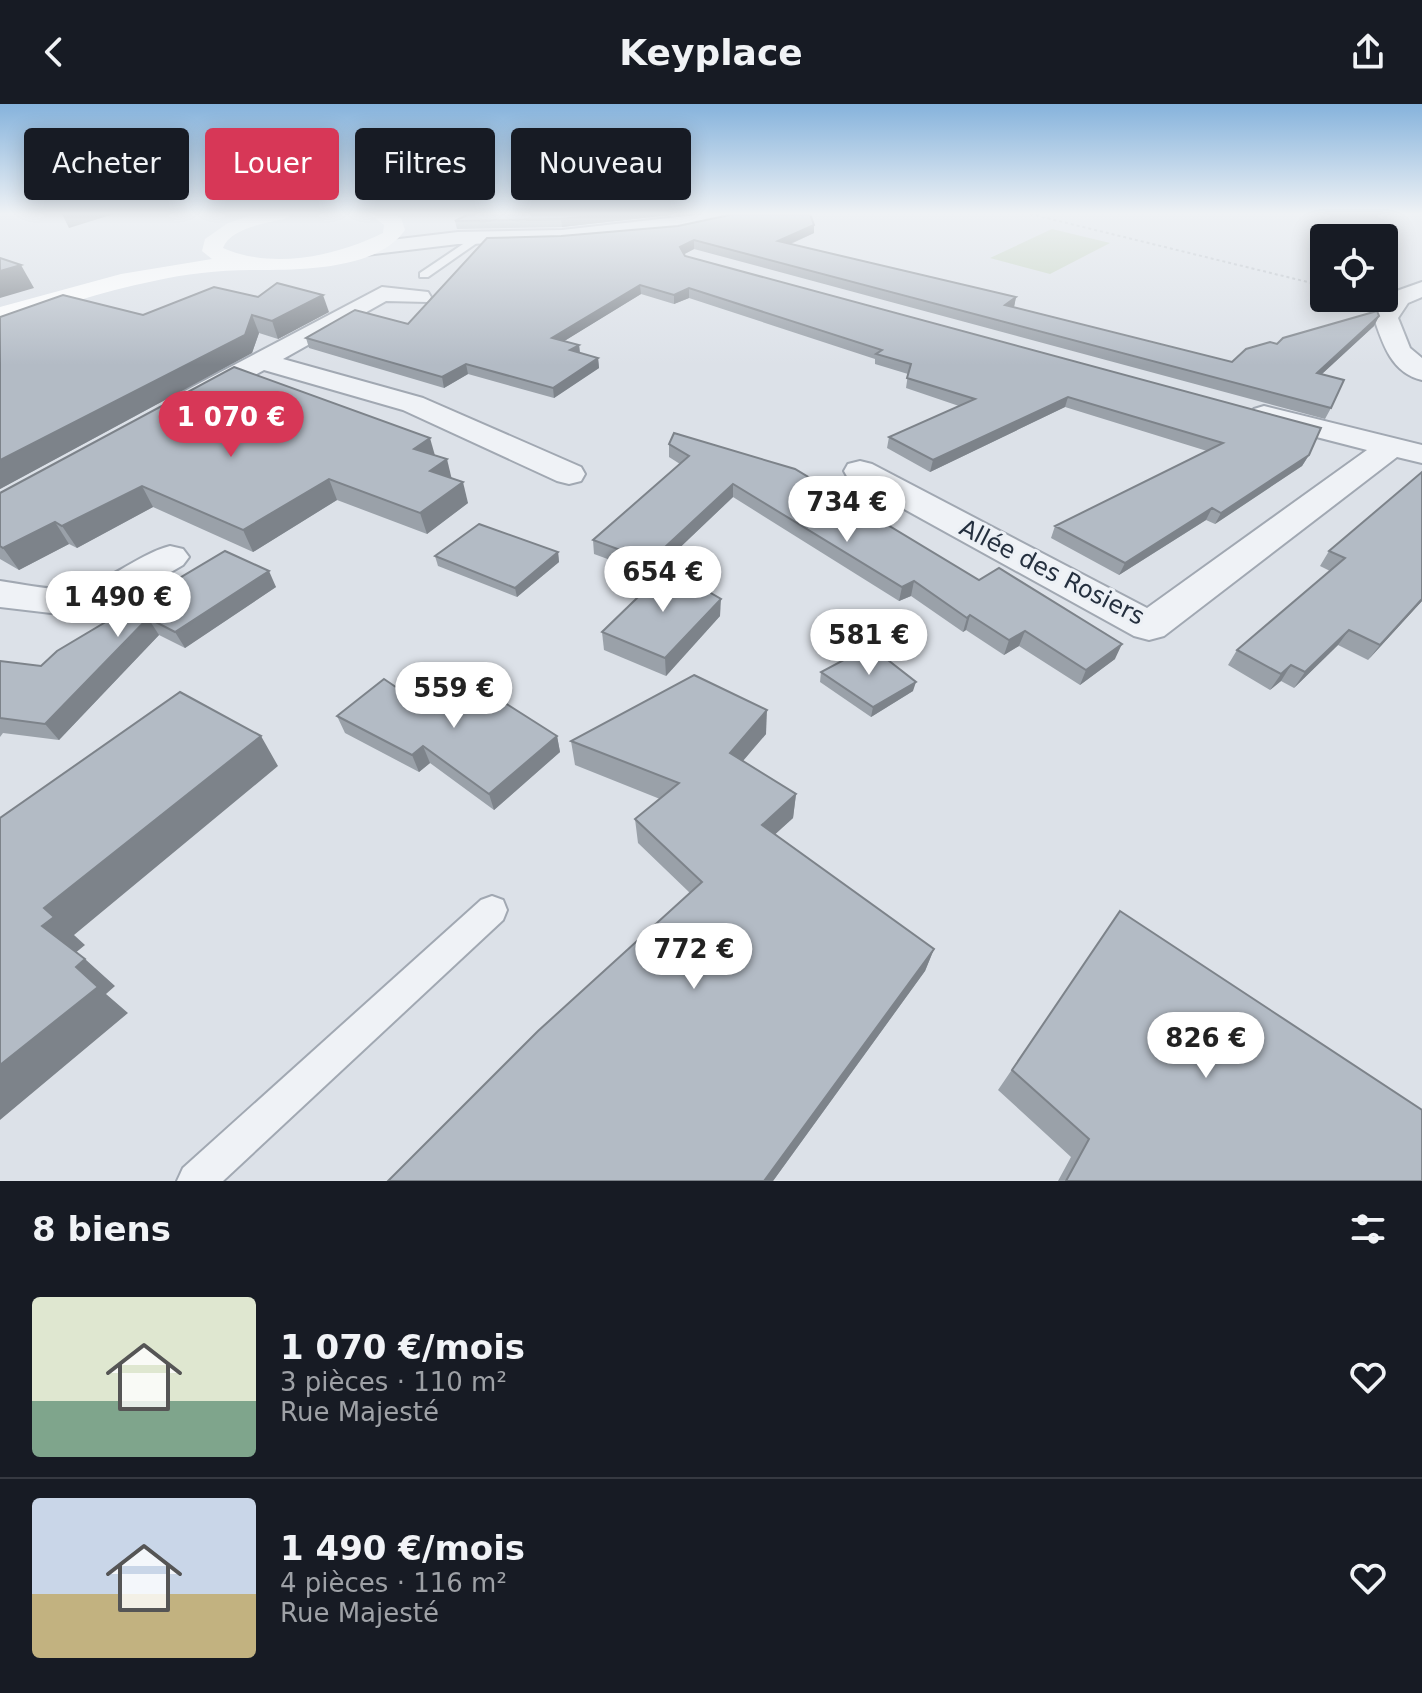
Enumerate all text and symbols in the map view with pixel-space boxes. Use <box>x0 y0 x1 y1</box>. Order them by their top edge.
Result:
icon: back <box>32 30 76 74</box>
icon: share <box>1346 30 1390 74</box>
text: Keyplace <box>619 32 803 73</box>
chip: Acheter <box>24 128 189 200</box>
chip: Louer <box>205 128 339 200</box>
chip: Filtres <box>355 128 495 200</box>
chip: Nouveau <box>511 128 691 200</box>
map controls <box>1310 224 1398 312</box>
button: locate <box>1310 224 1398 312</box>
pin: 1 070 € <box>157 391 305 459</box>
text: 1 070 € <box>177 402 285 432</box>
pin: 734 € <box>791 476 903 544</box>
text: 734 € <box>806 487 888 517</box>
street label: Allée des Rosiers <box>955 513 1149 631</box>
pin: 654 € <box>607 546 719 614</box>
text: 654 € <box>622 557 704 587</box>
pin: 1 490 € <box>44 571 192 639</box>
text: 1 490 € <box>64 582 172 612</box>
pin: 581 € <box>813 609 925 677</box>
text: 581 € <box>828 620 910 650</box>
pin: 559 € <box>398 662 510 730</box>
text: 559 € <box>413 673 495 703</box>
pin: 772 € <box>638 923 750 991</box>
text: 772 € <box>653 934 735 964</box>
pin: 826 € <box>1150 1012 1262 1080</box>
text: 826 € <box>1165 1023 1247 1053</box>
icon: filters <box>1346 1207 1390 1251</box>
text: 8 biens <box>32 1209 171 1249</box>
text: 1 070 €/mois <box>280 1327 525 1367</box>
icon: home <box>96 1329 192 1425</box>
icon: heart <box>1346 1355 1390 1399</box>
text: 3 pièces · 110 m² <box>280 1367 507 1397</box>
text: Rue Majesté <box>280 1397 439 1427</box>
text: 1 490 €/mois <box>280 1528 525 1568</box>
icon: home <box>96 1530 192 1626</box>
icon: heart <box>1346 1556 1390 1600</box>
text: 4 pièces · 116 m² <box>280 1568 507 1598</box>
text: Rue Majesté <box>280 1598 439 1628</box>

